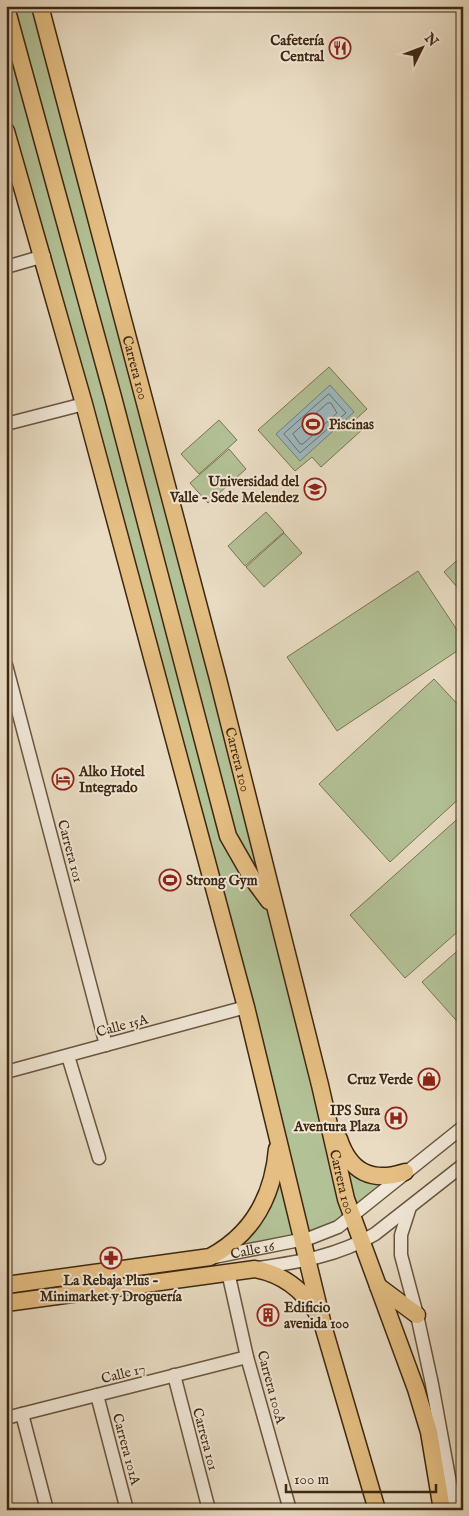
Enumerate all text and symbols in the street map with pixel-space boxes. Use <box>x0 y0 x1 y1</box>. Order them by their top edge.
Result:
north arrow <box>396 22 446 72</box>
text: N <box>420 29 442 50</box>
place label: Cafetería Central <box>270 32 325 66</box>
restaurant icon: Cafetería Central <box>328 36 352 60</box>
street label: Carrera 100 <box>118 334 152 402</box>
sports icon: Piscinas <box>301 412 325 436</box>
place label: Piscinas <box>329 416 374 434</box>
place label: Universidad del Valle - Sede Melendez <box>169 473 300 507</box>
school or university icon: Universidad del Valle - Sede Melendez <box>303 477 327 501</box>
street label: Carrera 100 <box>220 725 254 794</box>
place label: Alko Hotel Integrado <box>78 763 146 797</box>
hotel icon: Alko Hotel Integrado <box>51 767 75 791</box>
street label: Carrera 101 <box>53 818 87 885</box>
sports icon: Strong Gym <box>158 868 182 892</box>
place label: Strong Gym <box>186 872 258 890</box>
street label: Calle 15A <box>94 1010 151 1042</box>
shop icon: Cruz Verde <box>417 1067 441 1091</box>
place label: Cruz Verde <box>347 1071 414 1089</box>
place label: IPS Sura Aventura Plaza <box>293 1102 381 1136</box>
hospital icon: IPS Sura Aventura Plaza <box>384 1106 408 1130</box>
street label: Carrera 100 <box>325 1148 359 1217</box>
street label: Calle 16 <box>229 1237 277 1264</box>
pharmacy icon: La Rebaja Plus - Minimarket y Droguería <box>99 1246 123 1270</box>
place label: La Rebaja Plus - Minimarket y Droguería <box>40 1272 183 1306</box>
place label: Edificio avenida 100 <box>284 1299 349 1333</box>
building icon: Edificio avenida 100 <box>256 1303 280 1327</box>
street label: Carrera 100A <box>253 1349 290 1427</box>
street label: Calle 17 <box>99 1360 147 1388</box>
street label: Carrera 101 <box>188 1406 222 1473</box>
street label: Carrera 101A <box>108 1411 144 1488</box>
scale bar <box>286 1461 436 1493</box>
text: 100 m <box>294 1470 330 1489</box>

